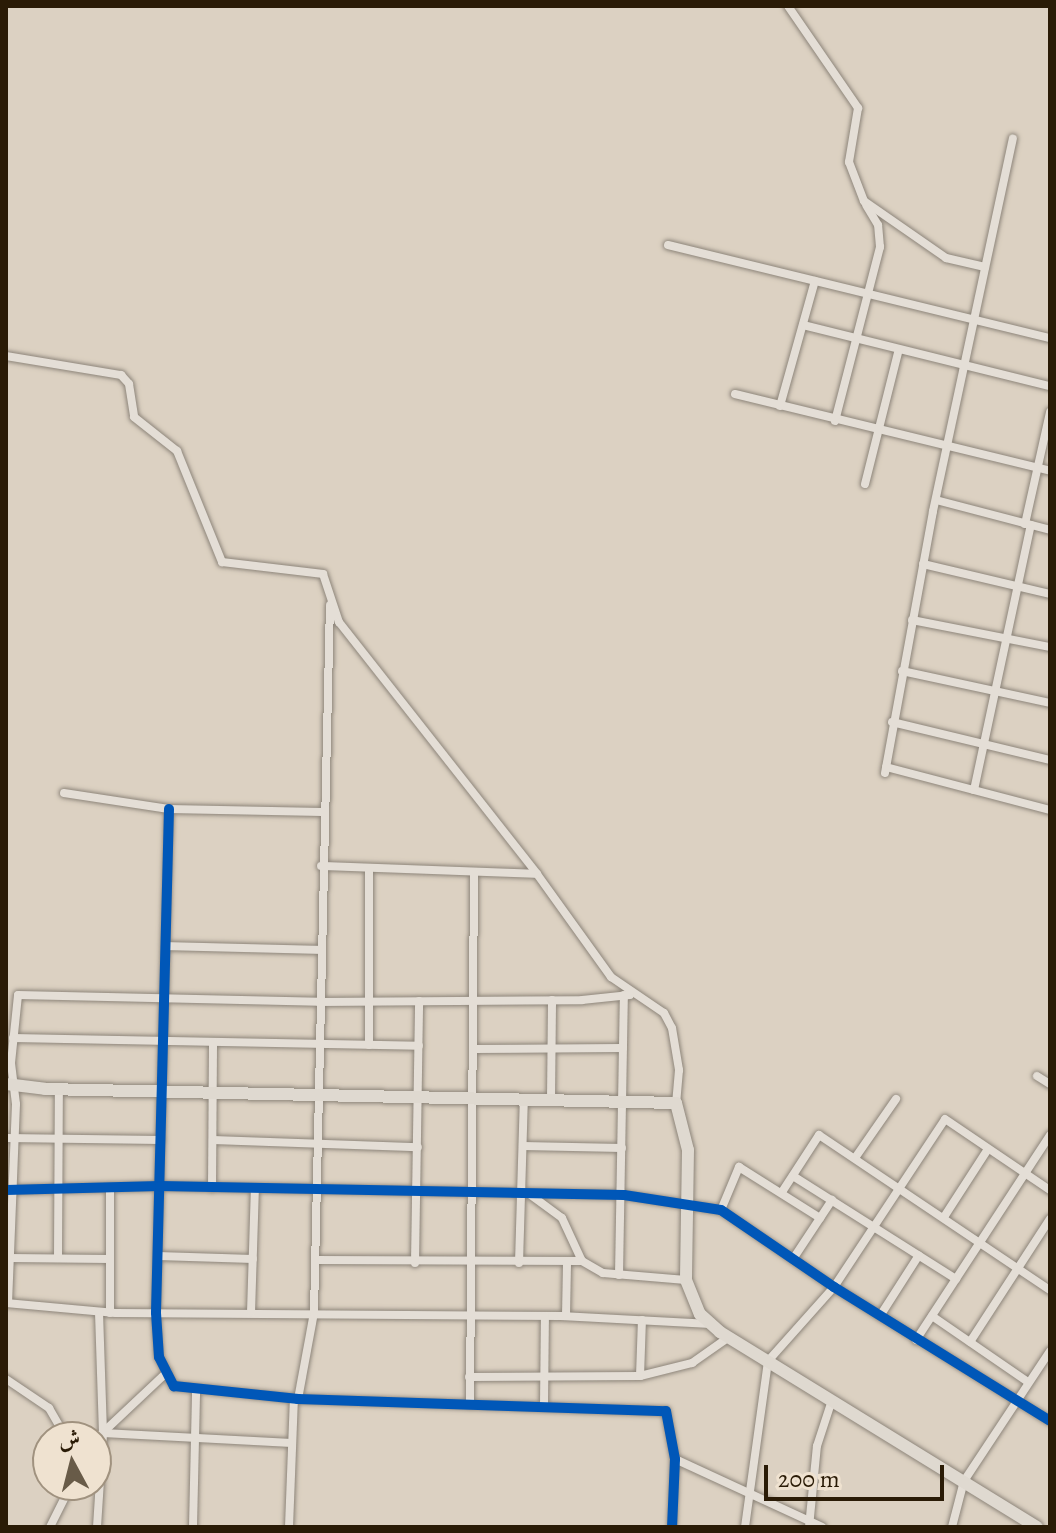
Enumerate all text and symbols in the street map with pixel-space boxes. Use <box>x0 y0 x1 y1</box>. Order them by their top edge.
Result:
north arrow <box>32 1421 112 1501</box>
text: ش <box>57 1423 82 1455</box>
scale bar <box>768 1449 948 1499</box>
text: 200 m <box>778 1463 840 1495</box>

